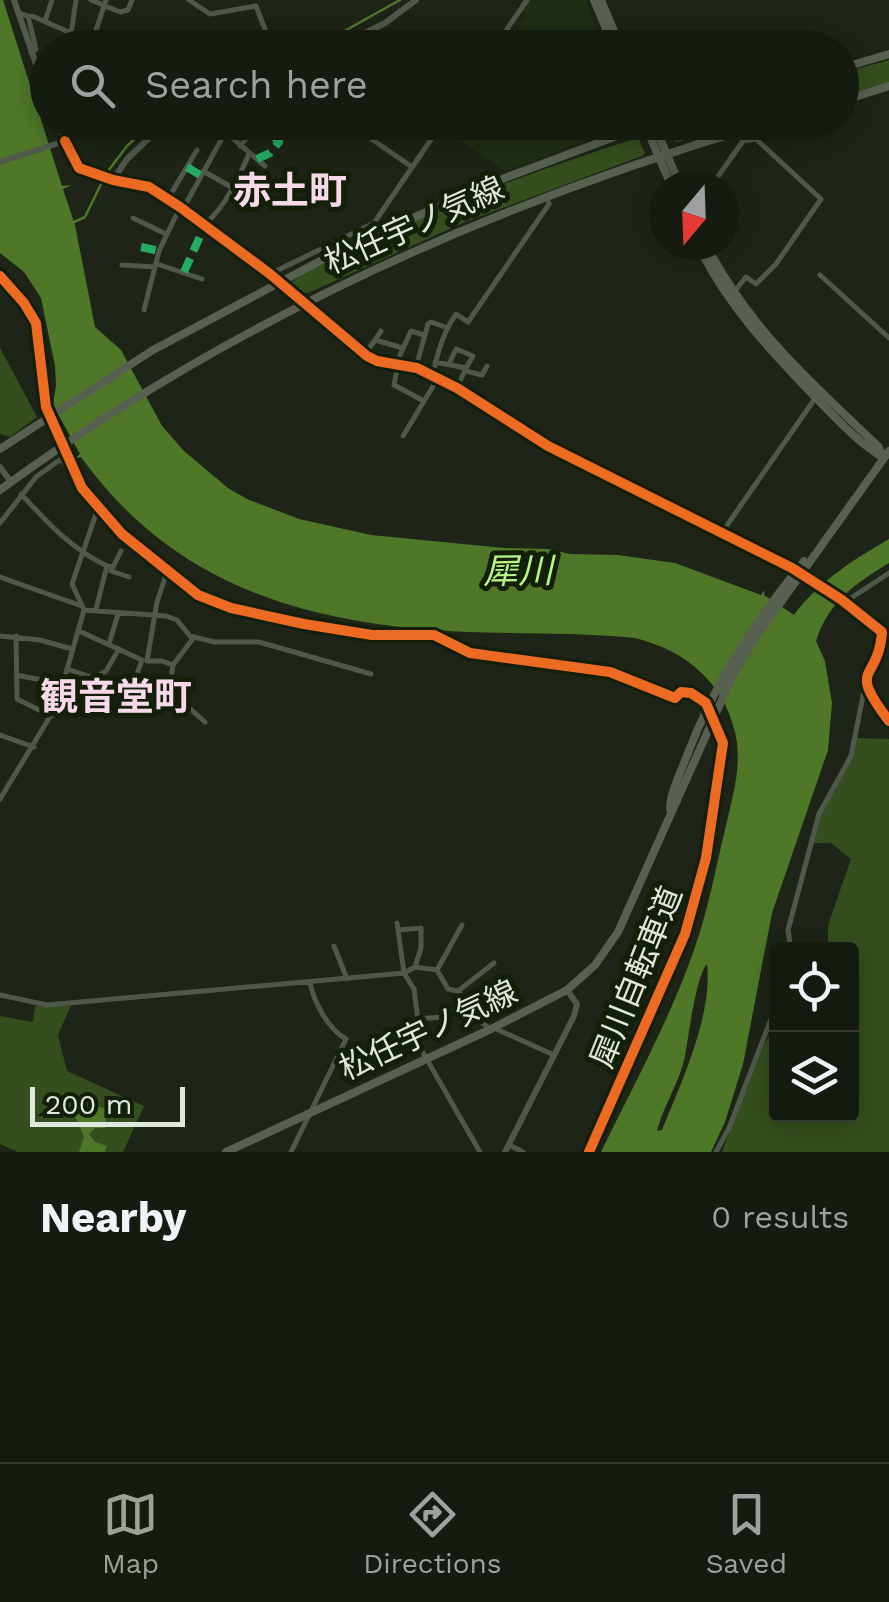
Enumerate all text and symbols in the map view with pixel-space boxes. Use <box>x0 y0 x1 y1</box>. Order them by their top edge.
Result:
search box <box>30 30 859 140</box>
icon: search <box>65 58 120 113</box>
text: Search here <box>145 63 368 107</box>
district label: 赤土町 <box>233 169 347 213</box>
street label: 松任宇ノ気線 <box>319 169 509 281</box>
north arrow <box>649 170 739 260</box>
water label: 犀川 <box>483 549 557 593</box>
district label: 観音堂町 <box>40 675 192 719</box>
street label: 犀川自転車道 <box>582 881 690 1073</box>
map controls <box>769 942 859 1122</box>
button: locate <box>769 942 859 1032</box>
street label: 松任宇ノ気線 <box>333 972 523 1088</box>
button: layers <box>769 1032 859 1122</box>
scale bar <box>30 1082 185 1126</box>
text: 200 m <box>45 1088 132 1121</box>
text: Nearby <box>40 1193 187 1242</box>
text: 0 results <box>711 1198 849 1236</box>
tab: Map <box>102 1487 159 1580</box>
tab: Directions <box>363 1487 502 1580</box>
tab: Saved <box>706 1487 787 1580</box>

